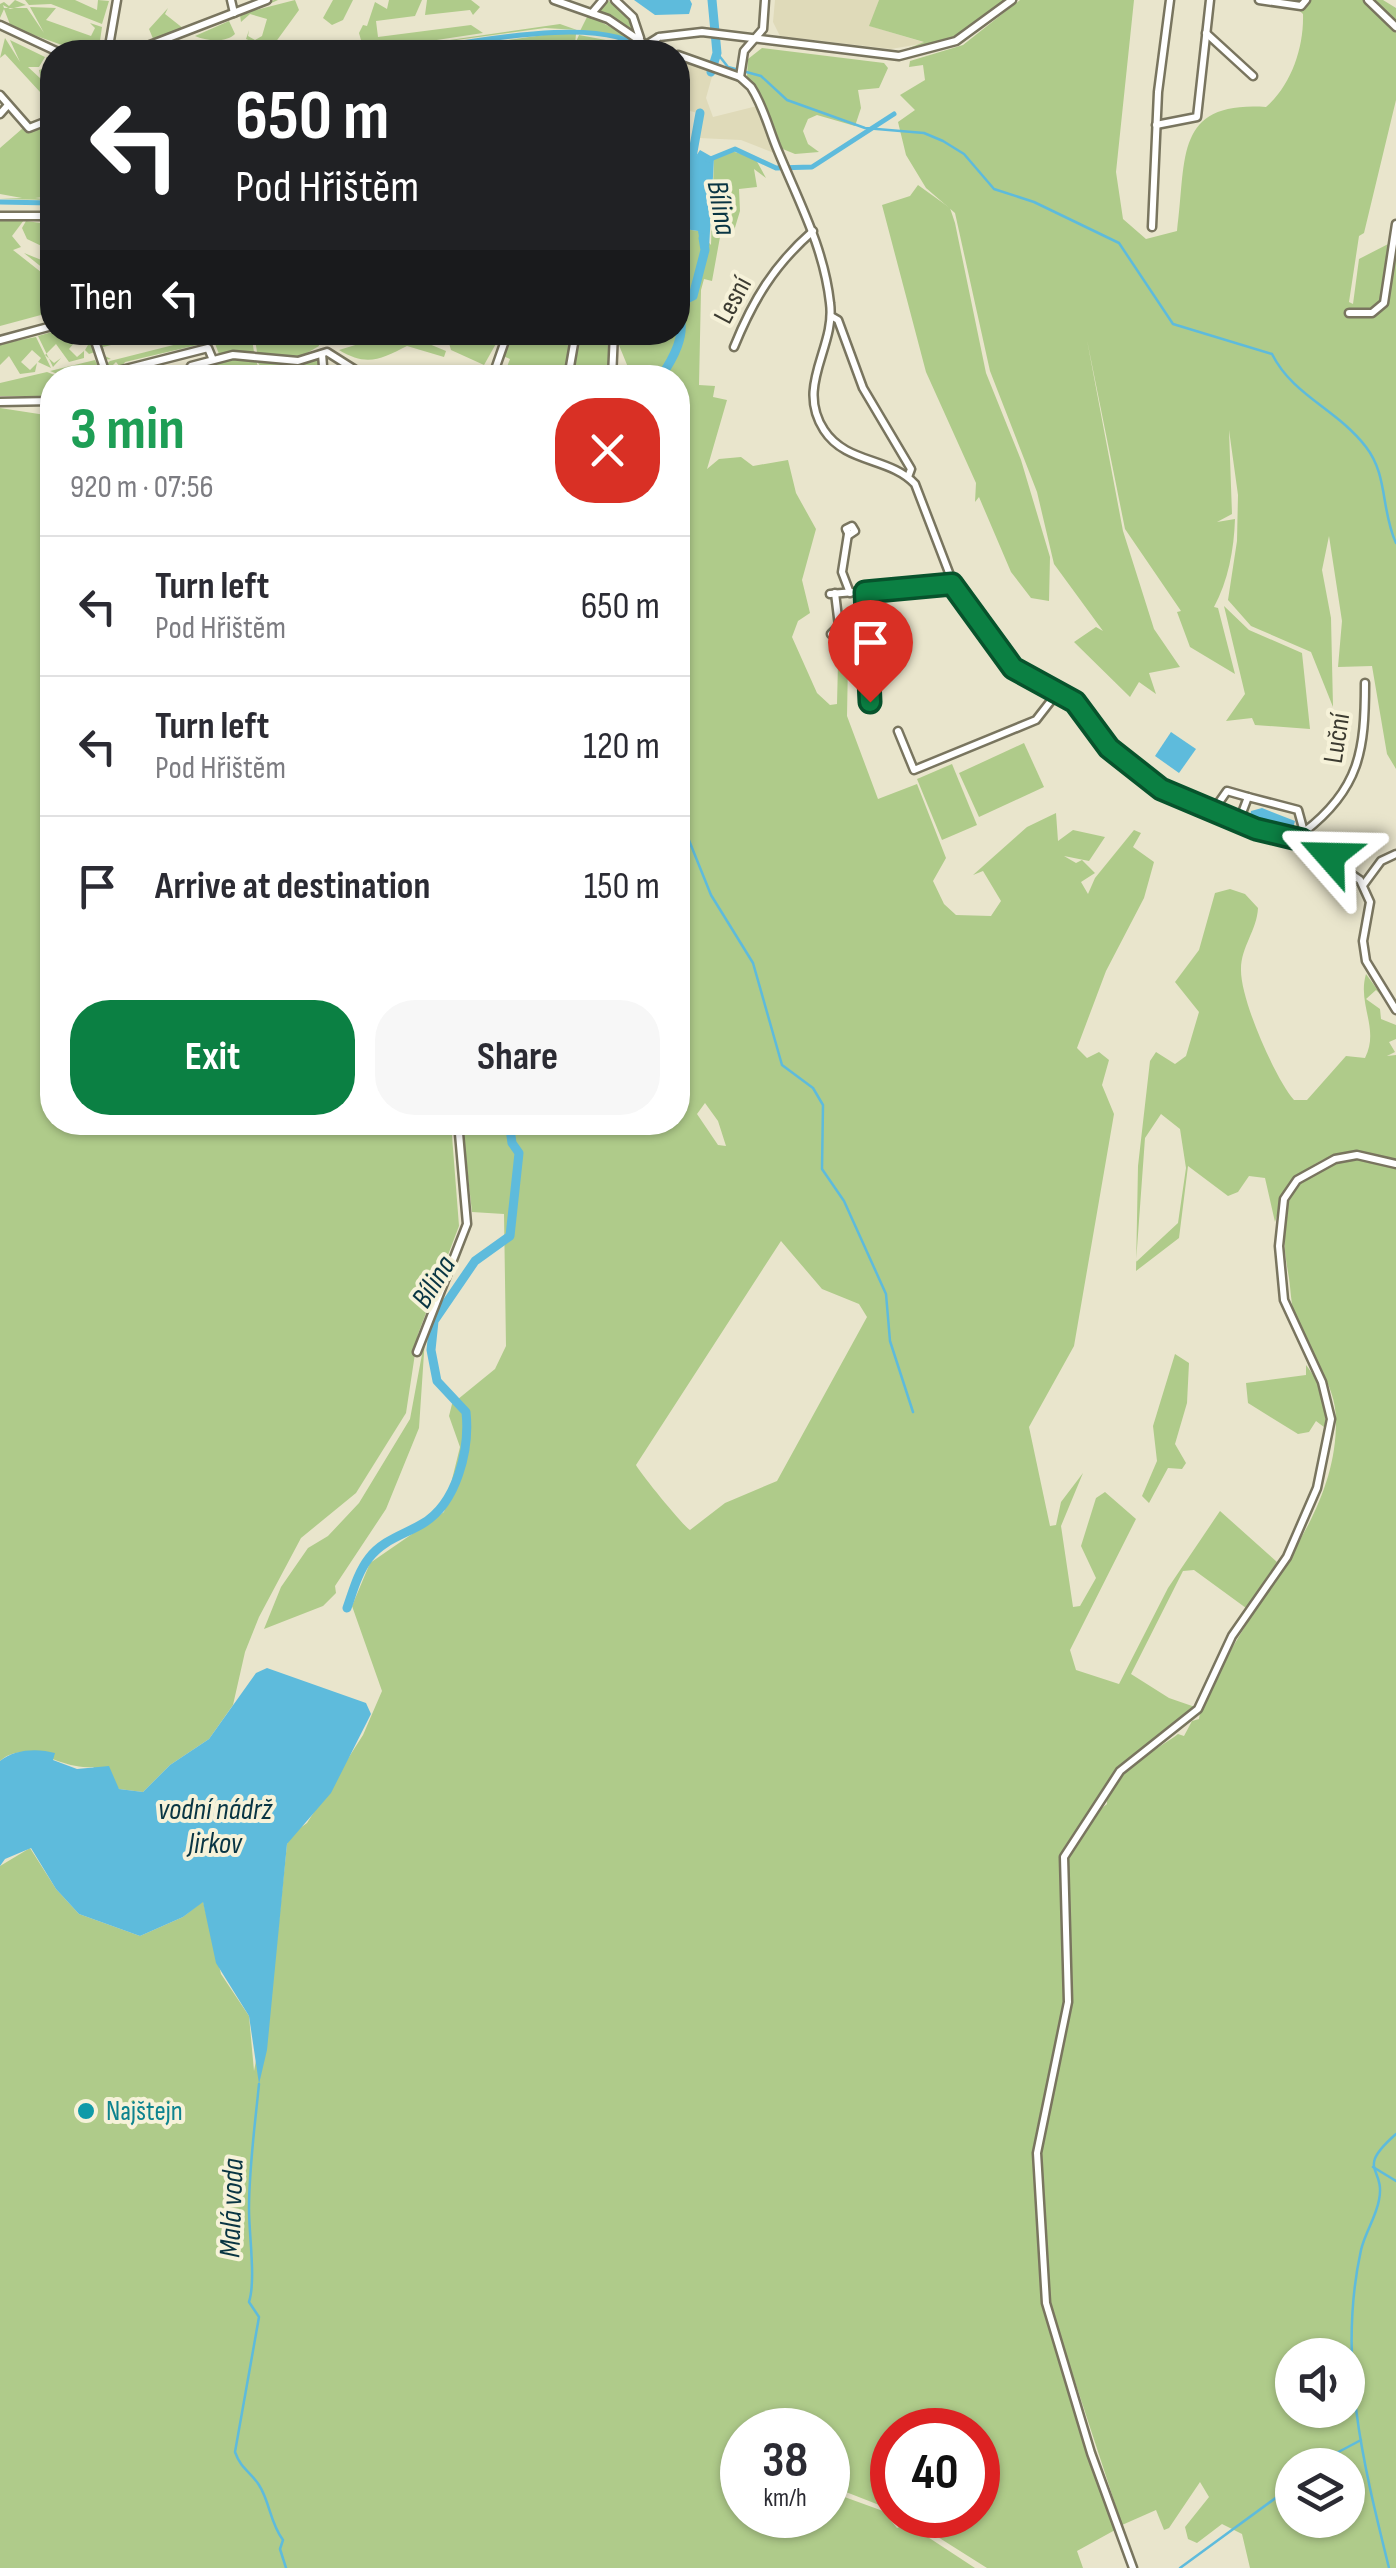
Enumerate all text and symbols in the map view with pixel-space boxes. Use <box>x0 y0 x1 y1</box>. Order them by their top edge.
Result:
text: 650 m <box>235 75 389 159</box>
icon: left <box>70 80 200 210</box>
text: Pod Hřištěm <box>235 160 419 215</box>
water label: Bílina <box>699 178 743 238</box>
icon: left <box>153 270 208 325</box>
street label: Lesní <box>707 270 759 329</box>
text: Then <box>70 275 133 320</box>
text: 3 min <box>70 394 185 466</box>
button: close <box>555 398 660 503</box>
text: 920 m · 07:56 <box>70 468 214 507</box>
text: Turn left <box>155 564 269 609</box>
icon: left <box>70 579 125 634</box>
text: 650 m <box>581 584 660 629</box>
pin <box>828 600 913 703</box>
text: Pod Hřištěm <box>155 609 286 648</box>
icon: arrive <box>843 615 898 670</box>
text: Turn left <box>155 704 269 749</box>
street label: Luční <box>1317 710 1357 765</box>
icon: left <box>70 719 125 774</box>
text: 120 m <box>583 724 660 769</box>
text: Pod Hřištěm <box>155 749 286 788</box>
position arrow <box>1278 804 1382 908</box>
icon: arrive <box>70 859 125 914</box>
text: Arrive at destination <box>155 864 430 909</box>
text: 150 m <box>584 864 660 909</box>
button: Exit <box>70 1000 355 1115</box>
button: Share <box>375 1000 660 1115</box>
water label: Bílina <box>404 1249 464 1315</box>
water label: vodní nádrž Jirkov <box>158 1792 274 1862</box>
place label: Najštejn <box>106 2095 183 2128</box>
marker: Najštejn <box>75 2100 97 2122</box>
water label: Malá voda <box>212 2158 252 2258</box>
map controls <box>1275 2338 1365 2538</box>
button: sound <box>1275 2338 1365 2428</box>
speed limit sign: 40 <box>870 2408 1000 2538</box>
text: 38 <box>762 2431 808 2491</box>
button: layers <box>1275 2448 1365 2538</box>
text: km/h <box>763 2483 807 2514</box>

